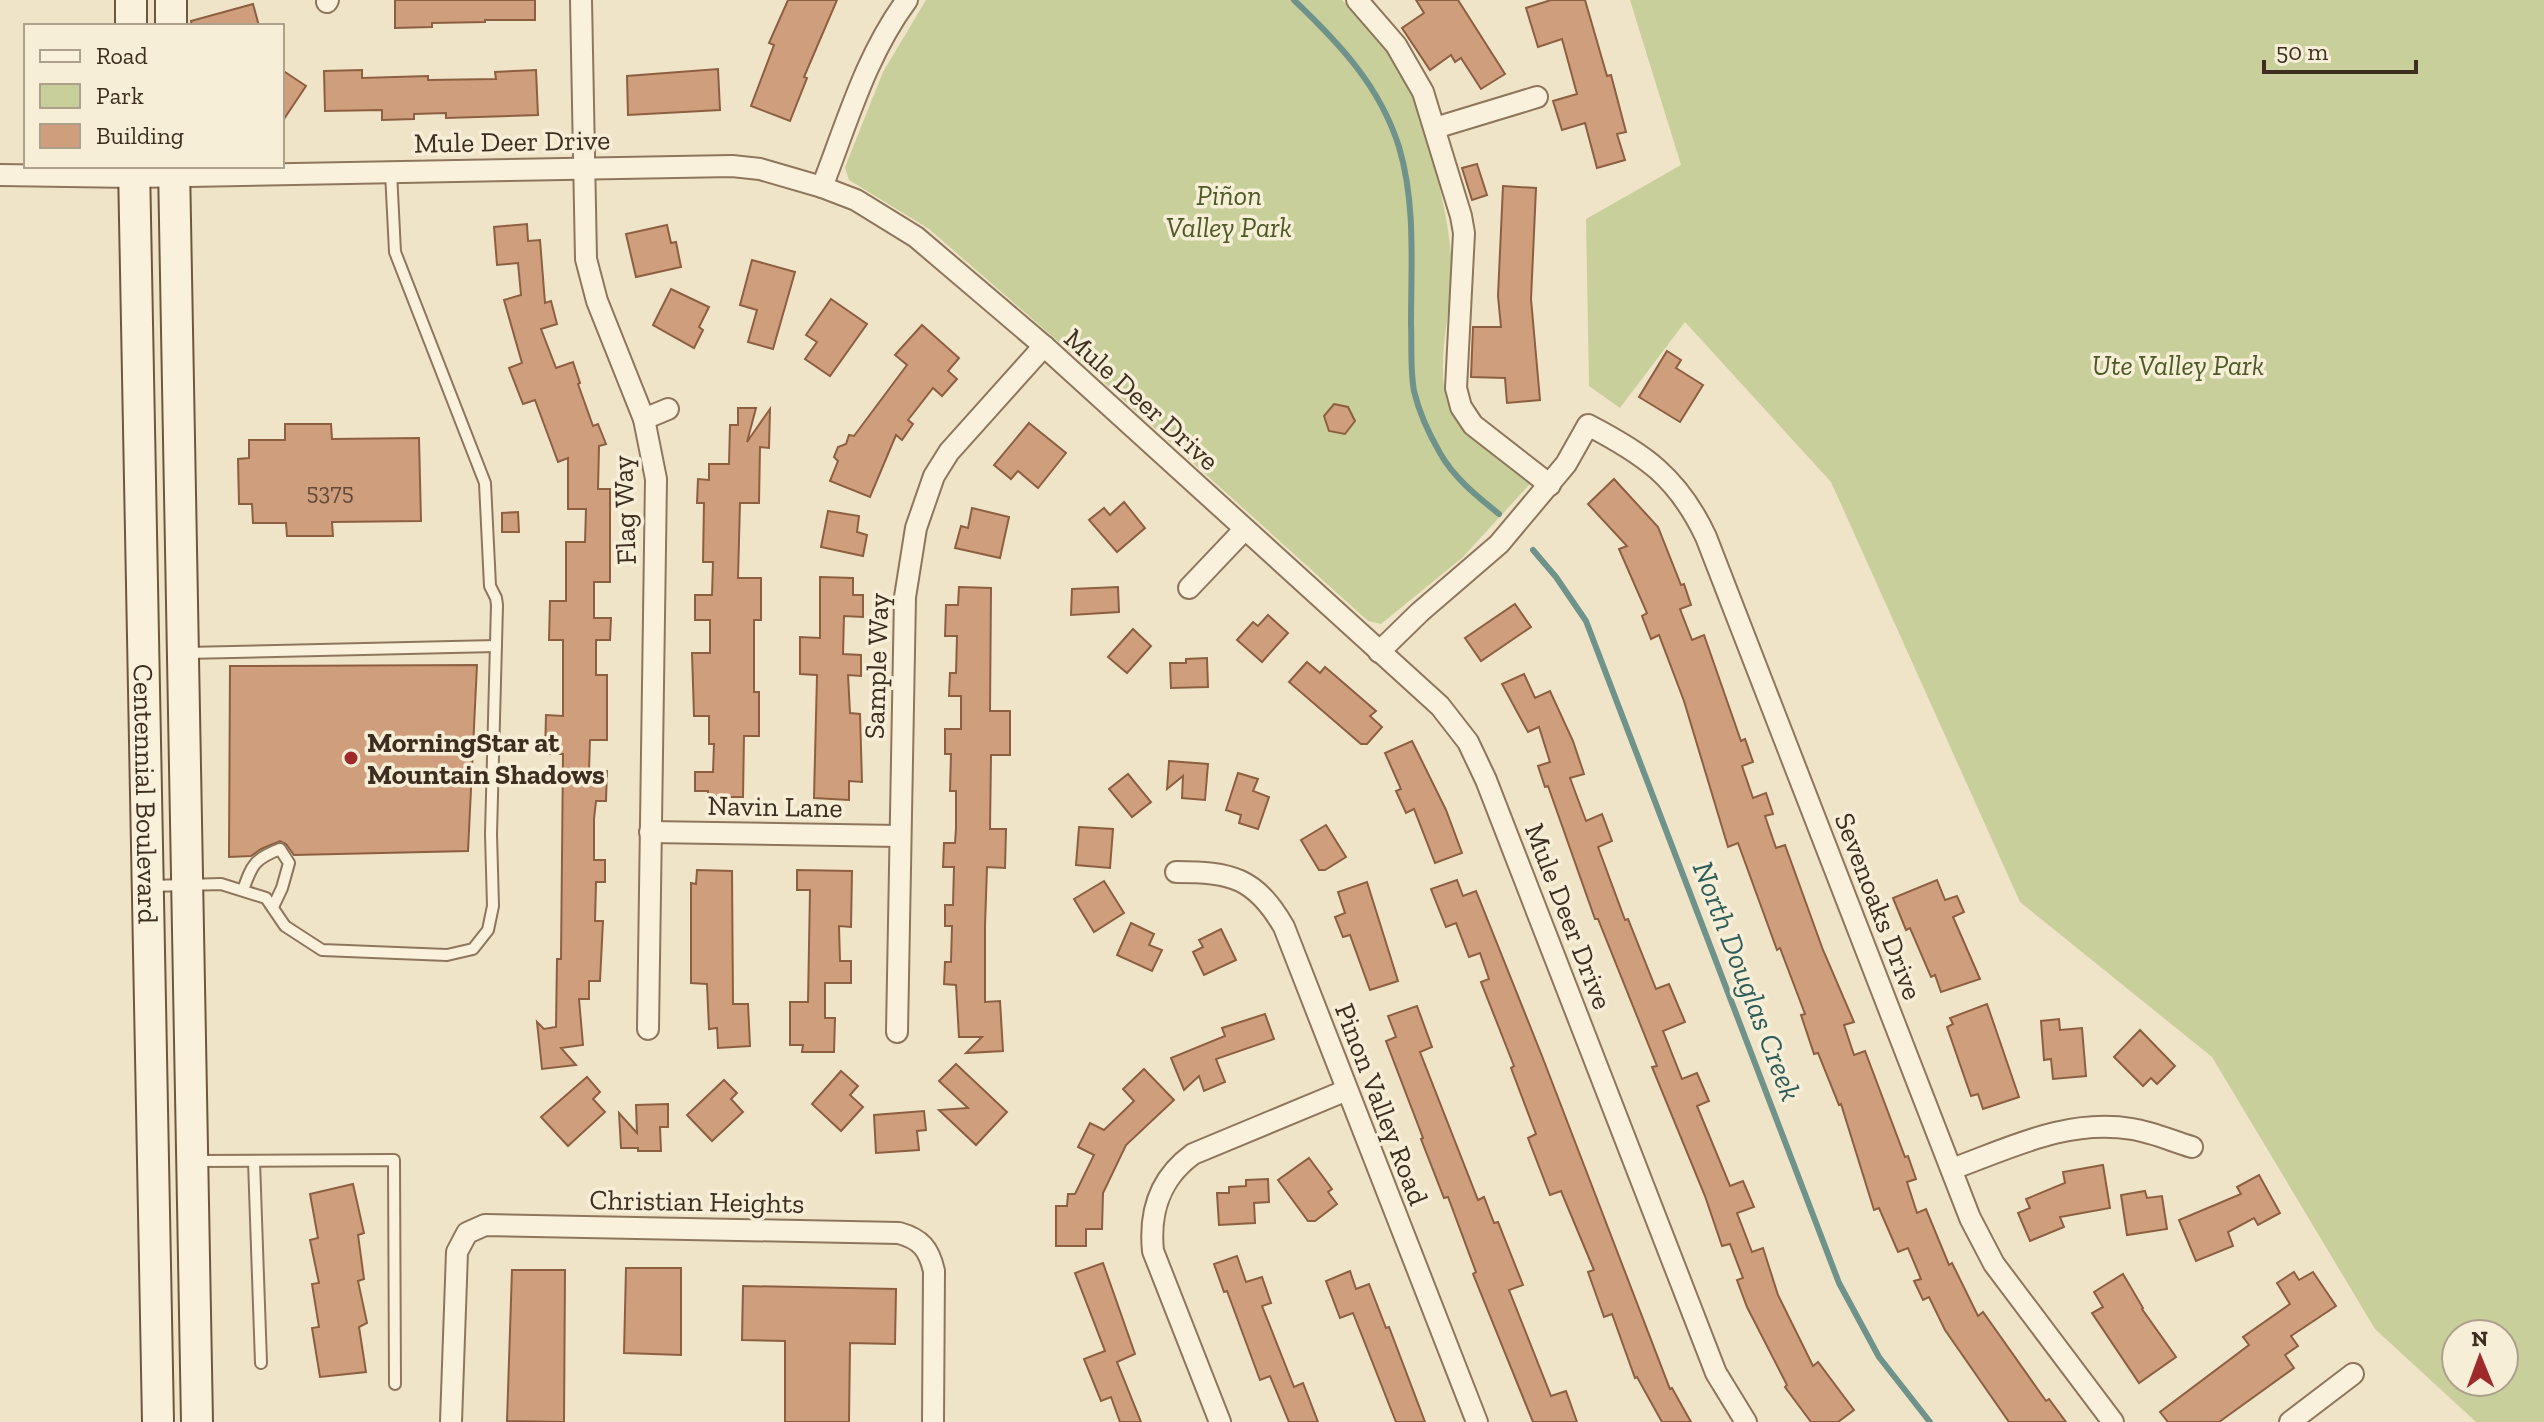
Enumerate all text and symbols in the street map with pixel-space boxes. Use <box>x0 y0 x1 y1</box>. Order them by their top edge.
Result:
legend <box>24 24 284 168</box>
scale bar <box>2264 24 2416 74</box>
text: 50 m <box>2276 37 2329 66</box>
text: Road <box>96 41 148 70</box>
text: Park <box>96 81 144 110</box>
text: Building <box>96 121 184 150</box>
street label: Mule Deer Drive <box>414 123 611 160</box>
park label: Piñon Valley Park <box>1166 179 1292 244</box>
street label: Mule Deer Drive <box>1058 321 1226 477</box>
park label: Ute Valley Park <box>2092 349 2264 382</box>
street label: Flag Way <box>606 454 643 565</box>
house number: 5375 <box>306 477 354 506</box>
street label: Sample Way <box>857 592 896 740</box>
street label: Centennial Boulevard <box>127 663 164 924</box>
place label: MorningStar at Mountain Shadows <box>367 726 605 791</box>
marker: MorningStar at Mountain Shadows <box>342 749 360 767</box>
street label: Navin Lane <box>707 789 843 824</box>
street label: Sevenoaks Drive <box>1828 808 1929 1004</box>
street label: Mule Deer Drive <box>1518 819 1619 1014</box>
water label: North Douglas Creek <box>1685 856 1809 1106</box>
street label: Pinon Valley Road <box>1328 999 1435 1210</box>
street label: Christian Heights <box>589 1183 805 1220</box>
north arrow <box>2440 1318 2520 1398</box>
text: N <box>2471 1325 2489 1352</box>

